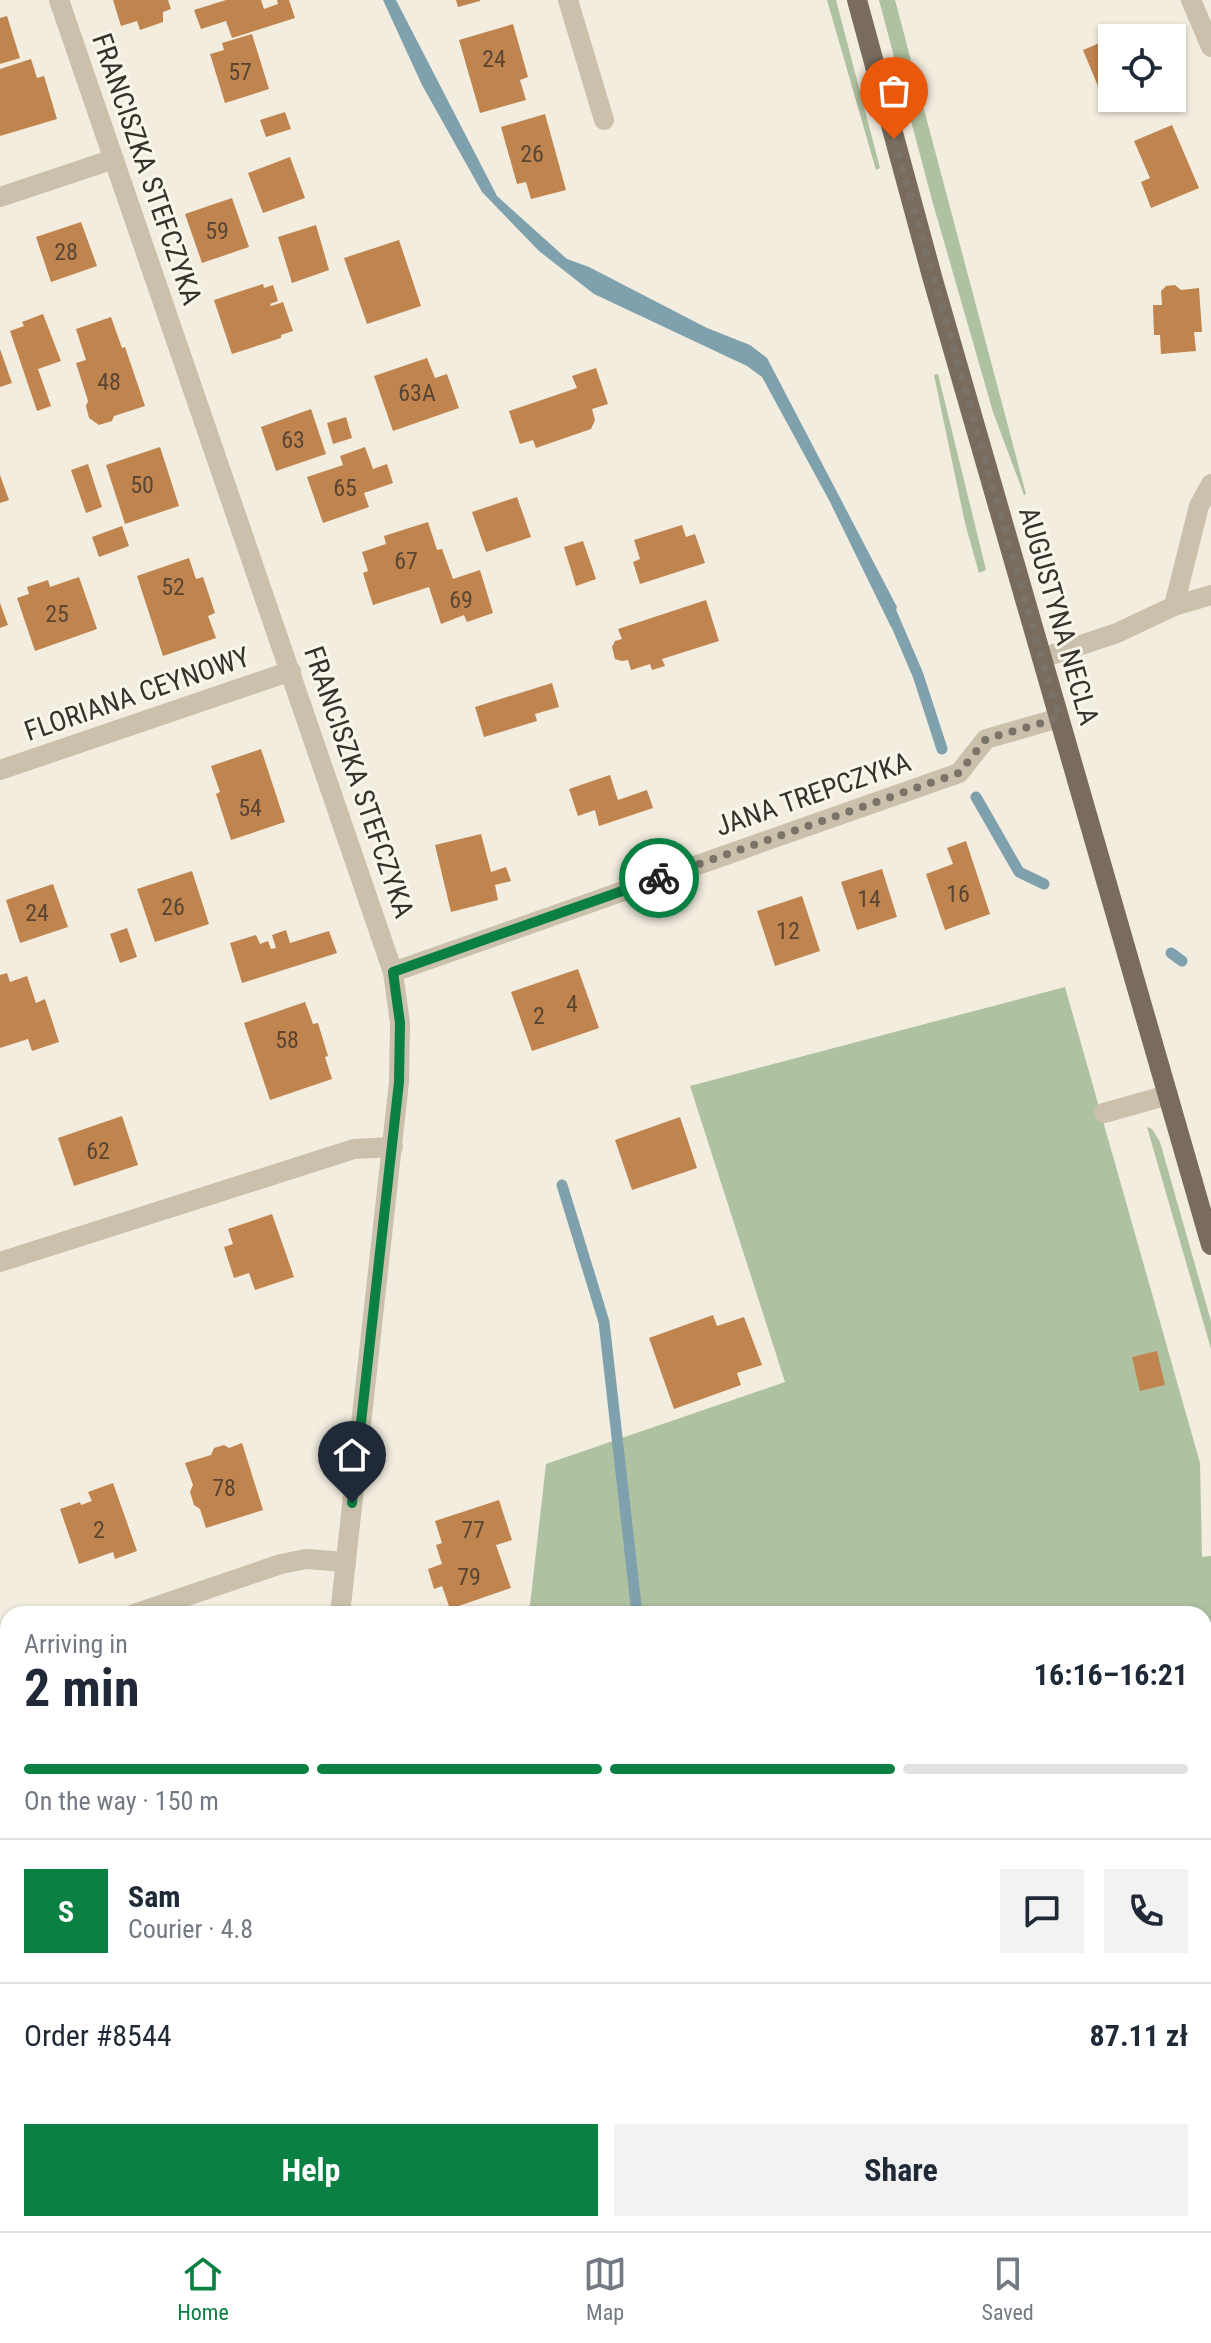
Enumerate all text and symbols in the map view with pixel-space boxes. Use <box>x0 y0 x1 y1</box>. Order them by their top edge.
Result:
map controls <box>1098 24 1186 112</box>
button: locate <box>1098 24 1186 112</box>
street label: FRANCISZKA STEFCZYKA <box>85 29 209 309</box>
house number: 24 <box>482 45 506 73</box>
pin <box>860 57 928 139</box>
house number: 57 <box>228 58 252 86</box>
icon: bag <box>872 69 916 113</box>
house number: 26 <box>520 140 544 168</box>
house number: 59 <box>205 217 229 245</box>
house number: 28 <box>54 238 78 266</box>
house number: 48 <box>97 368 121 396</box>
house number: 63A <box>398 379 436 407</box>
house number: 63 <box>281 426 305 454</box>
house number: 50 <box>130 471 154 499</box>
house number: 65 <box>333 474 357 502</box>
street label: AUGUSTYNA NECLA <box>1012 503 1106 729</box>
house number: 67 <box>394 547 418 575</box>
house number: 52 <box>161 573 185 601</box>
house number: 69 <box>449 586 473 614</box>
house number: 25 <box>45 600 69 628</box>
street label: FLORIANA CEYNOWY <box>20 640 254 748</box>
street label: FRANCISZKA STEFCZYKA <box>297 642 421 922</box>
street label: JANA TREPCZYKA <box>711 745 915 843</box>
house number: 54 <box>238 794 262 822</box>
courier <box>619 838 699 918</box>
icon: bike <box>637 856 681 900</box>
house number: 16 <box>946 880 970 908</box>
house number: 14 <box>857 885 881 913</box>
house number: 26 <box>161 893 185 921</box>
house number: 24 <box>25 899 49 927</box>
house number: 12 <box>776 917 800 945</box>
house number: 4 <box>566 990 578 1018</box>
house number: 2 <box>533 1002 545 1030</box>
house number: 58 <box>275 1026 299 1054</box>
house number: 62 <box>86 1137 110 1165</box>
pin <box>318 1421 386 1503</box>
icon: home <box>330 1433 374 1477</box>
house number: 78 <box>212 1474 236 1502</box>
house number: 2 <box>93 1516 105 1544</box>
house number: 77 <box>461 1516 485 1544</box>
house number: 79 <box>457 1563 481 1591</box>
text: Arriving in <box>24 1629 128 1659</box>
text: 16:16–16:21 <box>1034 1657 1188 1692</box>
text: 2 min <box>24 1658 140 1719</box>
text: On the way · 150 m <box>24 1786 219 1816</box>
button: chat <box>1000 1869 1084 1953</box>
button: phone <box>1104 1869 1188 1953</box>
text: Sam <box>128 1879 181 1914</box>
text: S <box>58 1894 74 1929</box>
text: Courier · 4.8 <box>128 1914 253 1944</box>
text: Order #8544 <box>24 2018 172 2053</box>
text: 87.11 zł <box>1090 2018 1188 2053</box>
button: Help <box>24 2124 598 2216</box>
button: Share <box>614 2124 1188 2216</box>
tab: Home <box>177 2252 229 2325</box>
tab: Map <box>583 2252 627 2325</box>
tab: Saved <box>982 2252 1034 2325</box>

